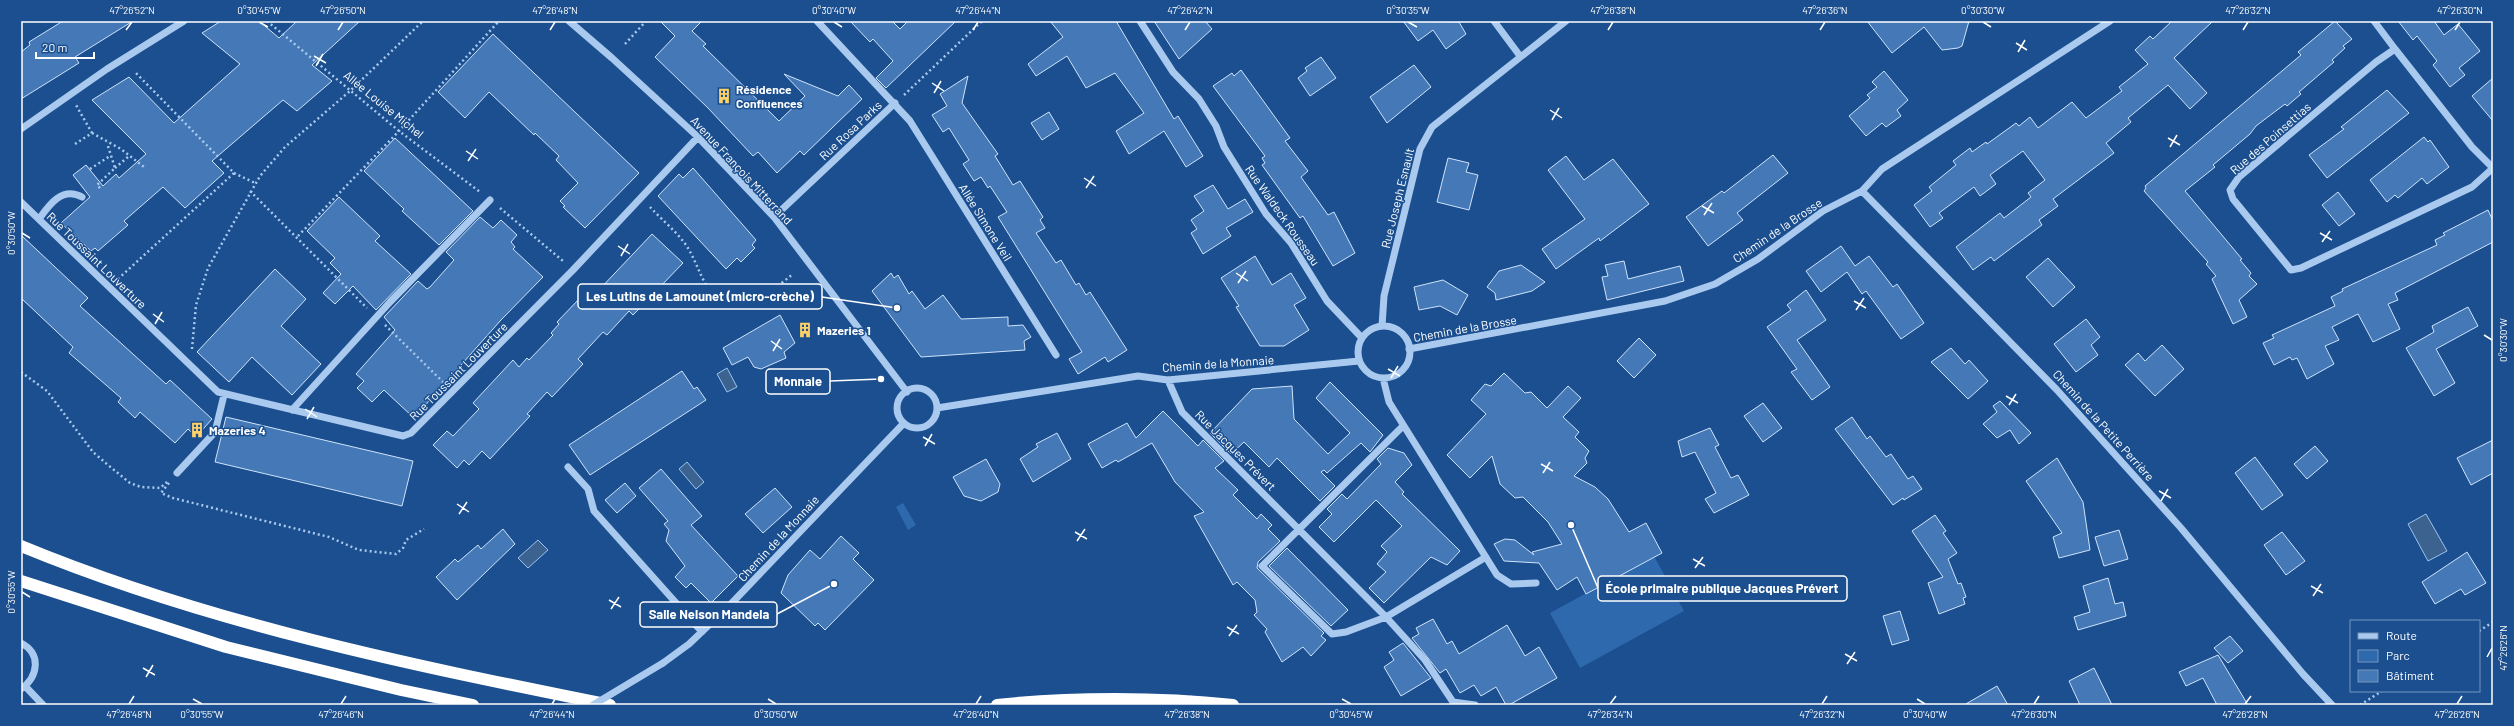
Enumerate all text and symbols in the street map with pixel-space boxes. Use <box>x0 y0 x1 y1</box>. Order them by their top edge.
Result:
text: 47°26'52"N <box>109 4 155 16</box>
text: 0°30'45"W <box>237 4 281 16</box>
text: 47°26'50"N <box>320 4 366 16</box>
text: 47°26'48"N <box>532 4 578 16</box>
text: 0°30'40"W <box>812 4 856 16</box>
text: 47°26'44"N <box>955 4 1001 16</box>
text: 47°26'42"N <box>1167 4 1213 16</box>
text: 0°30'35"W <box>1386 4 1430 16</box>
text: 47°26'38"N <box>1590 4 1636 16</box>
text: 47°26'36"N <box>1802 4 1848 16</box>
text: 0°30'30"W <box>1961 4 2005 16</box>
text: 47°26'32"N <box>2225 4 2271 16</box>
text: 47°26'30"N <box>2437 4 2483 16</box>
scale bar <box>36 34 94 60</box>
text: 20 m <box>42 40 68 54</box>
street label: Allée Louise Michel <box>341 67 427 141</box>
place label: Résidence Confluences <box>736 82 803 110</box>
building icon: Résidence Confluences <box>715 87 733 105</box>
street label: Rue Rosa Parks <box>816 97 884 162</box>
street label: Rue des Poinsettias <box>2227 99 2313 177</box>
street label: Avenue François Mitterrand <box>688 113 796 227</box>
street label: Rue Joseph Esnault <box>1378 146 1416 250</box>
street label: Rue Waldeck Rousseau <box>1243 162 1323 268</box>
street label: Allée Simone Veil <box>957 181 1015 263</box>
street label: Chemin de la Brosse <box>1730 195 1824 265</box>
street label: Rue Toussaint Louverture <box>44 209 150 311</box>
text: 0°30'50"W <box>5 211 17 255</box>
callout: Les Lutins de Lamounet (micro-crèche) <box>578 284 822 309</box>
text: Les Lutins de Lamounet (micro-crèche) <box>586 288 815 304</box>
street label: Chemin de la Brosse <box>1412 312 1518 344</box>
text: 0°30'30"W <box>2497 318 2509 362</box>
street label: Rue Toussaint Louverture <box>406 319 510 423</box>
building icon: Mazeries 1 <box>796 321 814 339</box>
place label: Mazeries 1 <box>817 323 871 337</box>
street label: Chemin de la Monnaie <box>1162 352 1274 374</box>
street label: Chemin de la Petite Perrière <box>2051 367 2157 483</box>
callout: Monnaie <box>766 369 830 394</box>
text: Monnaie <box>774 373 822 389</box>
street label: Rue Jacques Prévert <box>1193 407 1279 493</box>
building icon: Mazeries 4 <box>188 421 206 439</box>
place label: Mazeries 4 <box>209 423 266 437</box>
street label: Chemin de la Monnaie <box>735 492 821 584</box>
text: 0°30'55"W <box>5 570 17 614</box>
callout: École primaire publique Jacques Prévert <box>1598 576 1847 601</box>
text: École primaire publique Jacques Prévert <box>1605 580 1839 596</box>
callout: Salle Nelson Mandela <box>640 602 777 627</box>
text: Salle Nelson Mandela <box>649 606 769 622</box>
legend <box>2350 620 2480 692</box>
text: 47°26'26"N <box>2497 625 2509 671</box>
text: Route <box>2386 628 2417 642</box>
text: Parc <box>2386 648 2410 662</box>
text: Bâtiment <box>2386 668 2434 682</box>
text: 47°26'48"N <box>106 708 152 720</box>
text: 0°30'55"W <box>180 708 224 720</box>
text: 47°26'46"N <box>318 708 364 720</box>
text: 47°26'44"N <box>529 708 575 720</box>
text: 0°30'50"W <box>754 708 798 720</box>
text: 47°26'40"N <box>953 708 999 720</box>
text: 47°26'38"N <box>1164 708 1210 720</box>
text: 0°30'45"W <box>1329 708 1373 720</box>
text: 47°26'34"N <box>1587 708 1633 720</box>
text: 47°26'32"N <box>1799 708 1845 720</box>
text: 0°30'40"W <box>1903 708 1947 720</box>
text: 47°26'30"N <box>2011 708 2057 720</box>
text: 47°26'28"N <box>2222 708 2268 720</box>
text: 47°26'26"N <box>2434 708 2480 720</box>

